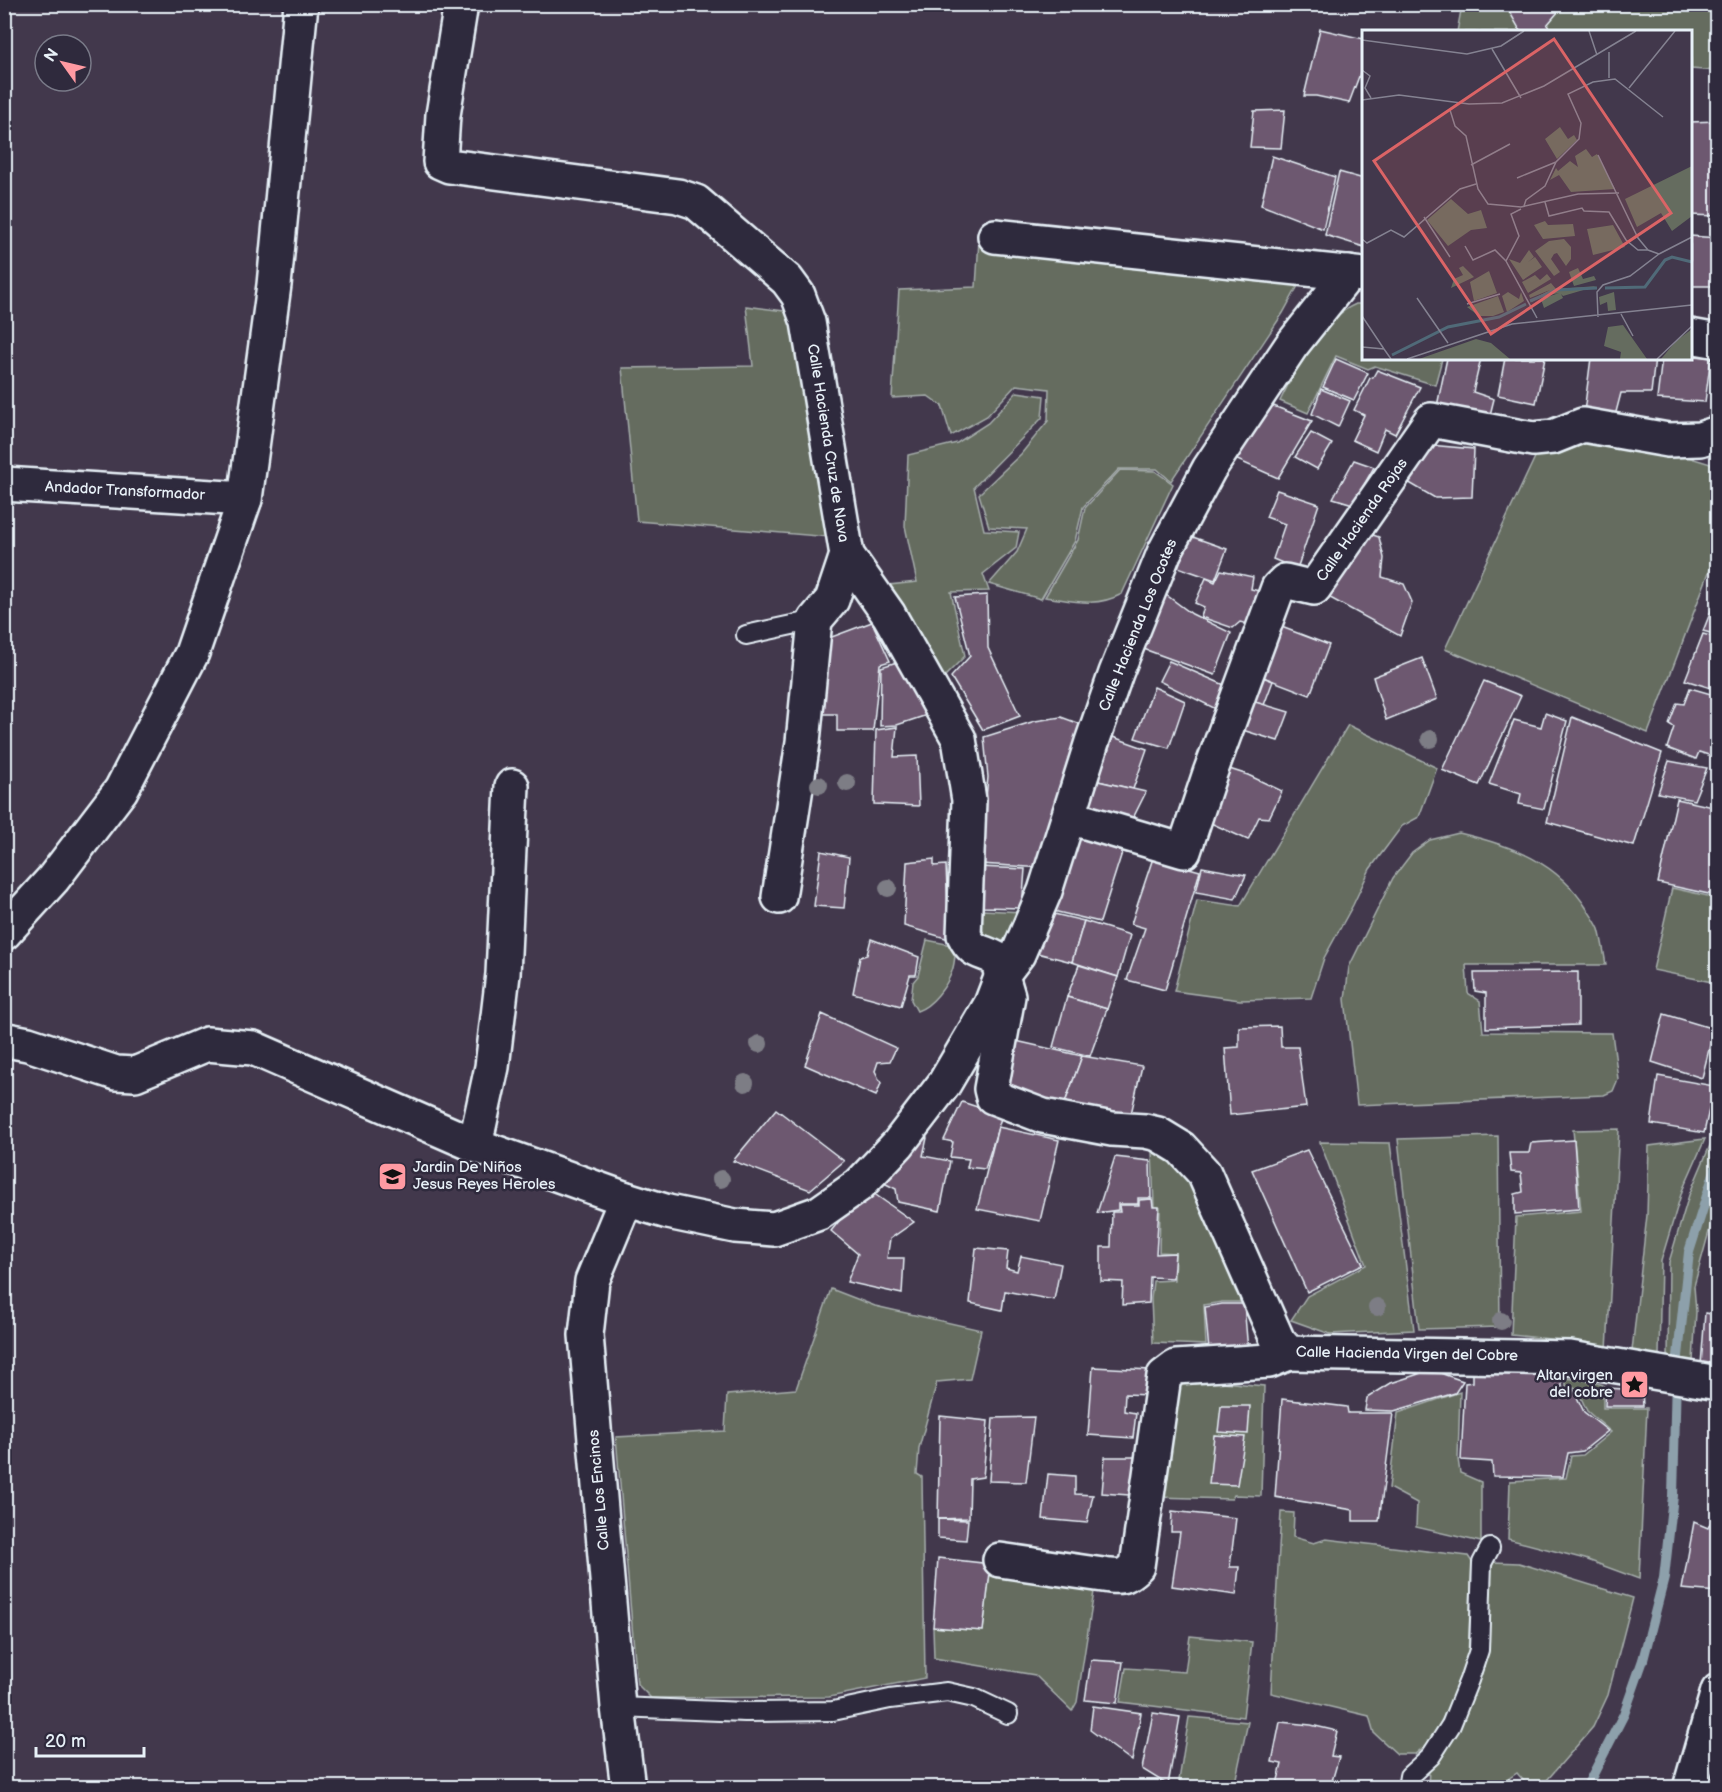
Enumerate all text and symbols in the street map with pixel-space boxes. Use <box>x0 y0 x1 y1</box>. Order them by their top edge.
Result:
inset map <box>1362 30 1692 360</box>
north arrow <box>33 33 93 93</box>
text: N <box>41 45 63 66</box>
street label: Calle Hacienda Cruz de Nava <box>803 342 853 544</box>
street label: Calle Hacienda Rojas <box>1312 454 1412 585</box>
street label: Andador Transformador <box>45 477 206 505</box>
street label: Calle Hacienda Los Ocotes <box>1095 535 1182 714</box>
place label: Jardin De Niños Jesus Reyes Heroles <box>413 1158 556 1194</box>
school or university icon: Jardin De Niños Jesus Reyes Heroles <box>376 1160 408 1192</box>
street label: Calle Hacienda Virgen del Cobre <box>1296 1343 1518 1365</box>
place label: Altar virgen del cobre <box>1537 1366 1613 1402</box>
place icon: Altar virgen del cobre <box>1618 1368 1650 1400</box>
street label: Calle Los Encinos <box>584 1428 614 1551</box>
scale bar <box>36 1720 144 1758</box>
text: 20 m <box>45 1731 86 1752</box>

